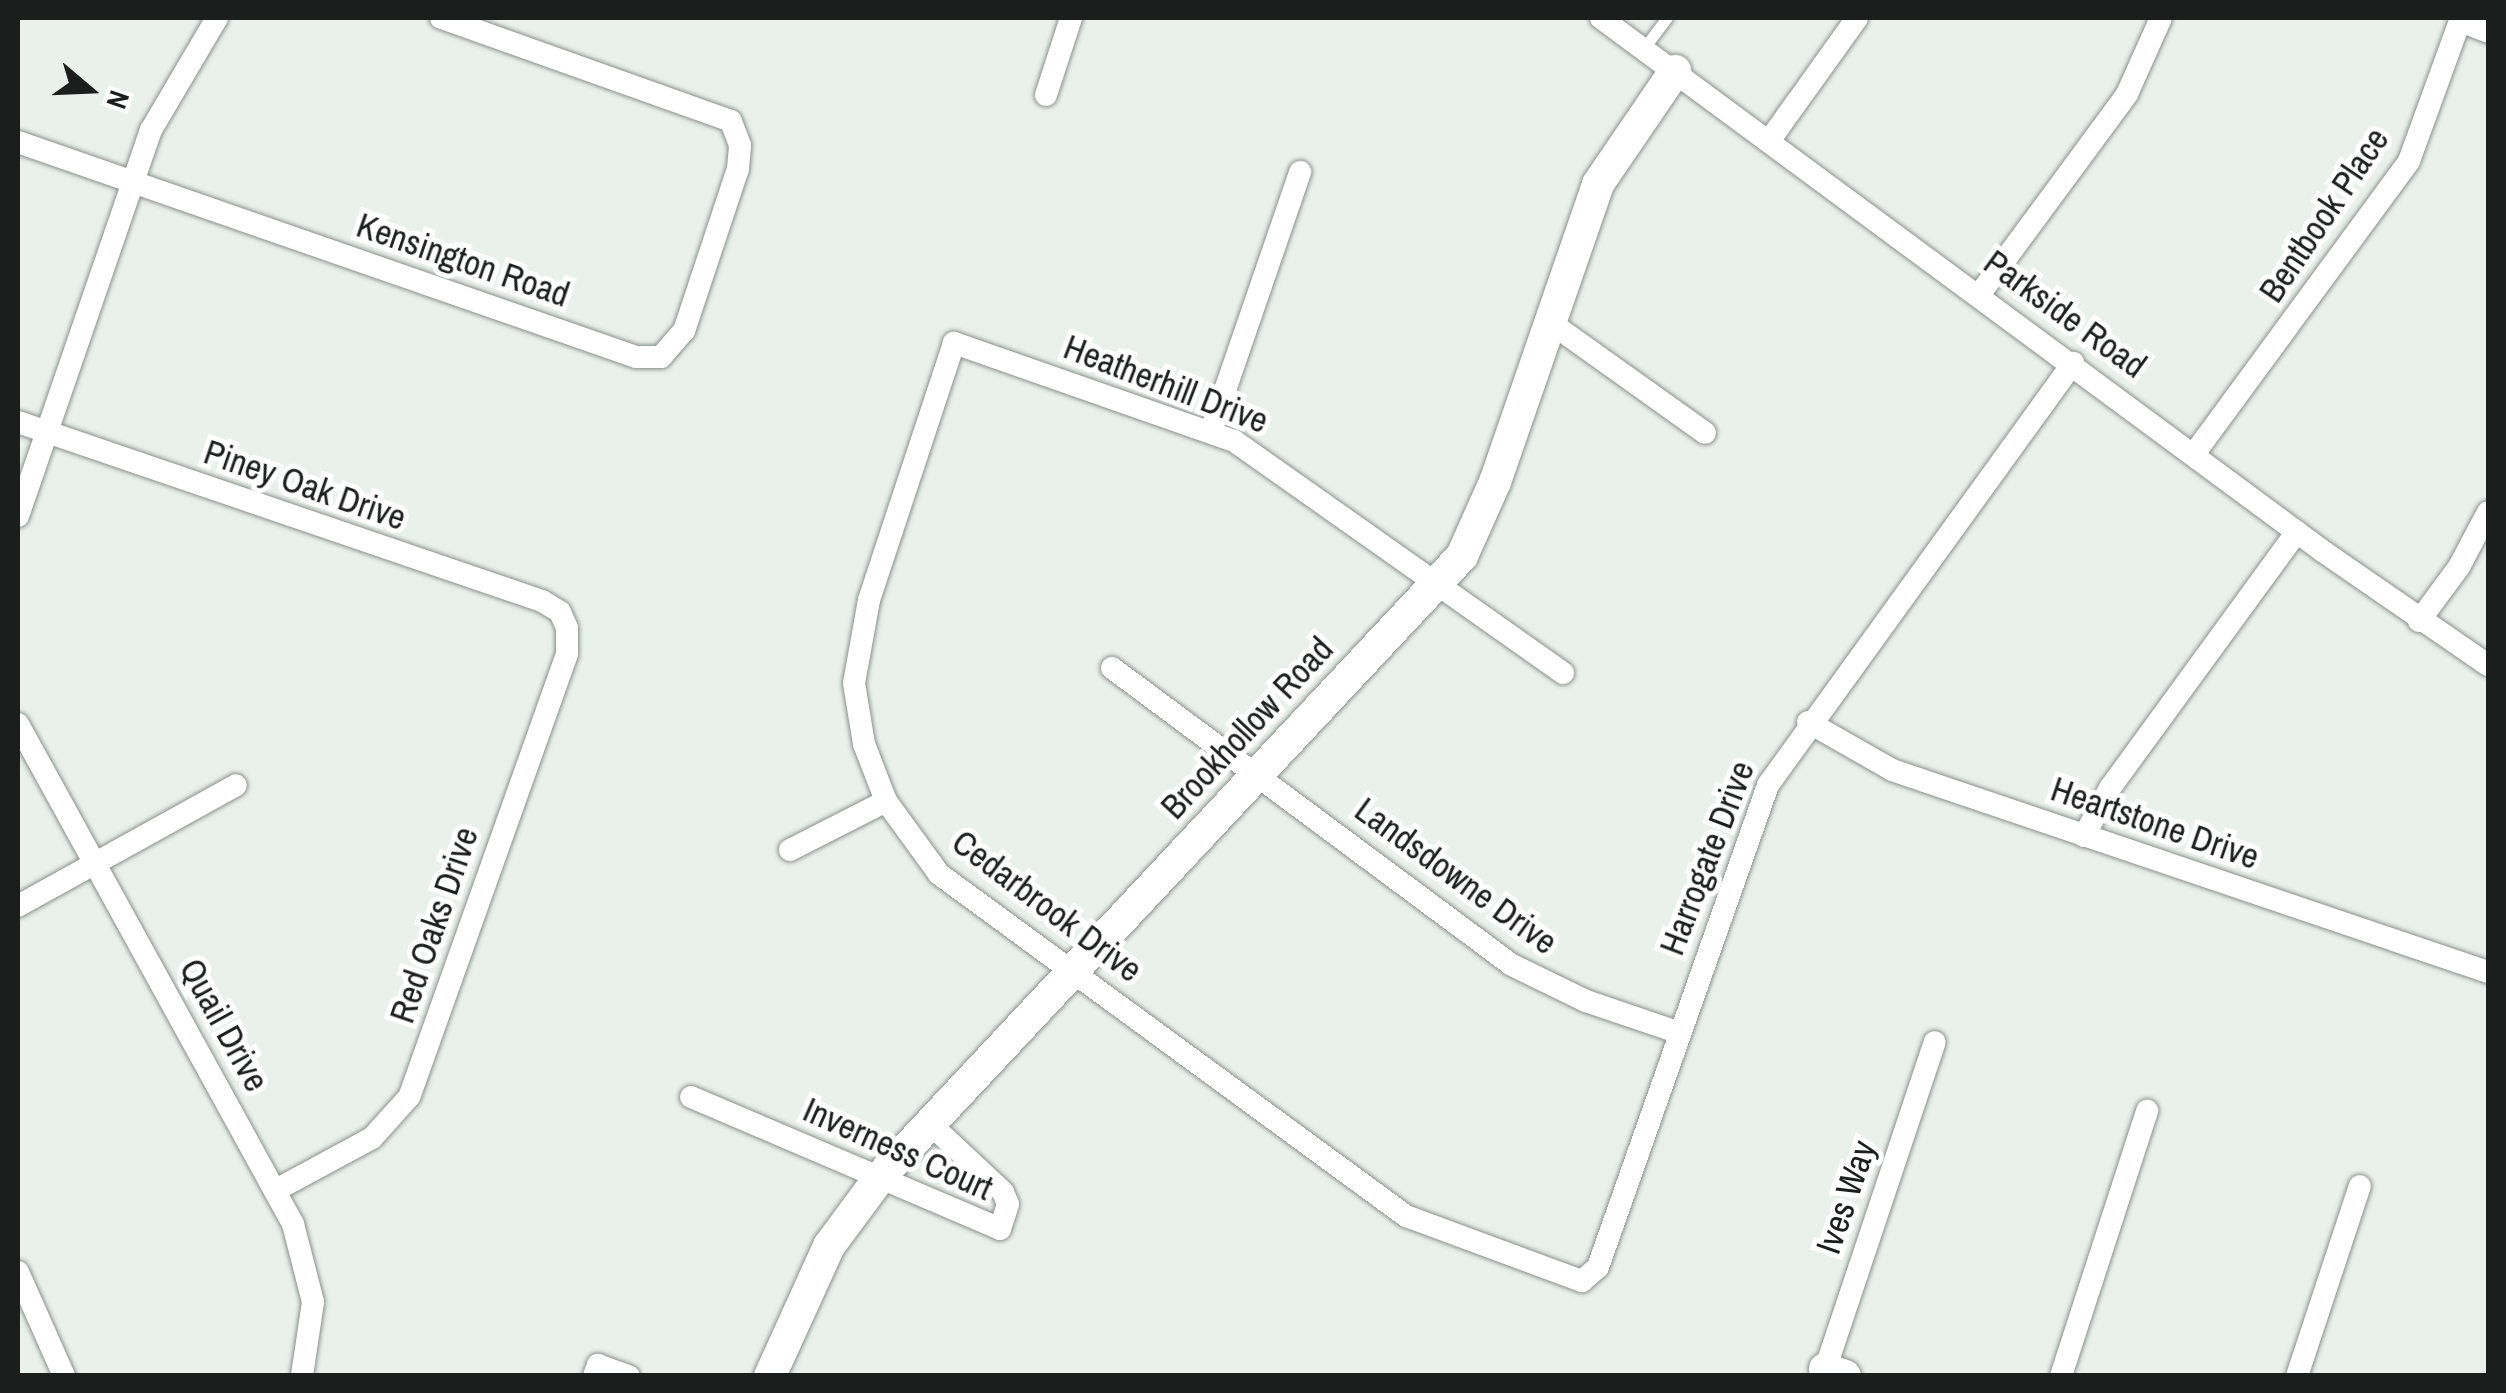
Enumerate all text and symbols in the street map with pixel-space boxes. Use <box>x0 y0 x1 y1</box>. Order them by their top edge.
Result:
north arrow <box>40 40 140 140</box>
text: N <box>98 86 139 114</box>
street label: Bentbook Place <box>2250 120 2398 310</box>
street label: Kensington Road <box>351 204 575 316</box>
street label: Parkside Road <box>1976 241 2154 387</box>
street label: Heatherhill Drive <box>1058 326 1274 442</box>
street label: Piney Oak Drive <box>199 431 411 539</box>
street label: Brookhollow Road <box>1152 629 1342 827</box>
street label: Harrogate Drive <box>1651 755 1763 961</box>
street label: Heartstone Drive <box>2046 768 2264 878</box>
street label: Landsdowne Drive <box>1347 789 1565 963</box>
street label: Cedarbrook Drive <box>944 821 1150 991</box>
street label: Red Oaks Drive <box>381 822 487 1028</box>
street label: Quail Drive <box>170 951 278 1099</box>
street label: Inverness Court <box>797 1089 999 1209</box>
street label: Ives Way <box>1807 1135 1885 1259</box>

